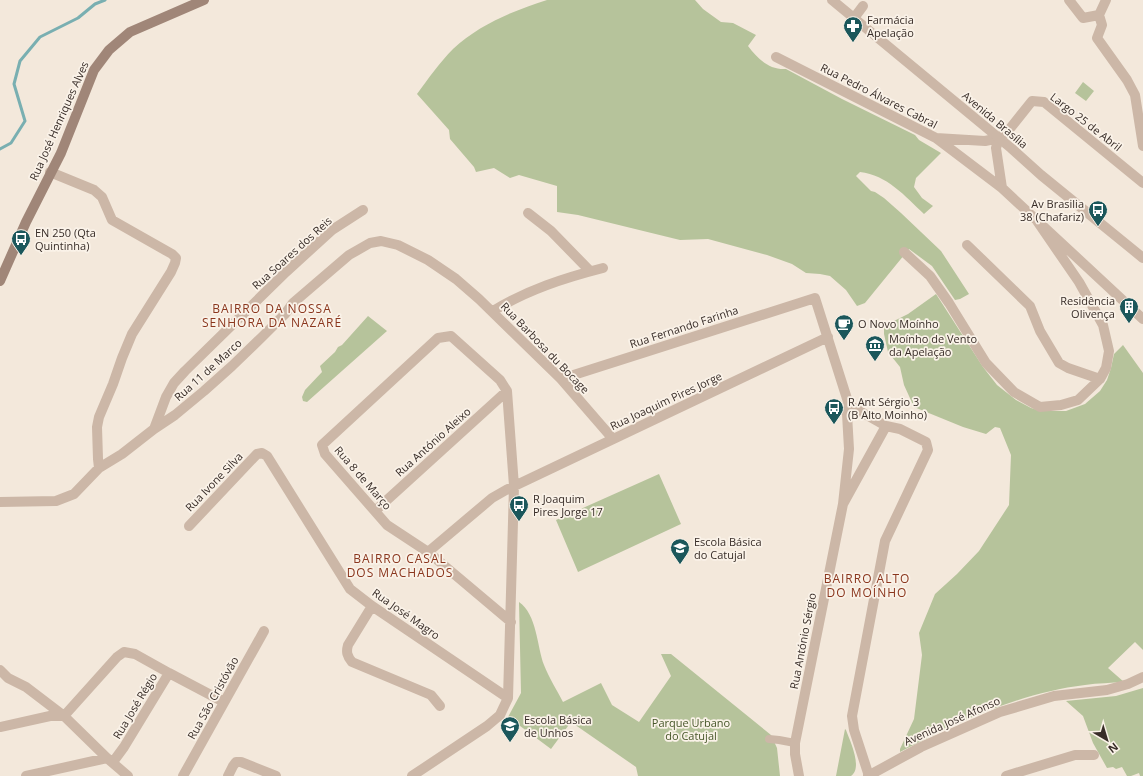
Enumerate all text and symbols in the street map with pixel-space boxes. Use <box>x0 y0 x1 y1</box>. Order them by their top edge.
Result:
place label: Farmácia Apelação <box>867 12 914 40</box>
pharmacy icon: Farmácia Apelação <box>842 15 864 43</box>
street label: Rua José Henriques Alves <box>25 59 92 183</box>
street label: Rua Pedro Álvares Cabral <box>818 60 940 132</box>
street label: Avenida Brasília <box>959 88 1031 151</box>
street label: Largo 25 de Abril <box>1048 89 1125 154</box>
place label: Av Brasilia 38 (Chafariz) <box>1020 196 1084 224</box>
bus stop icon: Av Brasilia 38 (Chafariz) <box>1087 199 1109 227</box>
street label: Rua Soares dos Reis <box>249 213 335 292</box>
place label: EN 250 (Qta Quintinha) <box>35 225 96 253</box>
bus stop icon: EN 250 (Qta Quintinha) <box>10 228 32 256</box>
place label: Residência Olivença <box>1060 293 1115 321</box>
building icon: Residência Olivença <box>1118 296 1140 324</box>
street label: Rua Barbosa du Bocage <box>498 299 593 397</box>
district label: BAIRRO DA NOSSA SENHORA DA NAZARÉ <box>202 300 342 331</box>
street label: Rua Fernando Farinha <box>628 302 740 351</box>
cafe icon: O Novo Moínho <box>833 313 855 341</box>
place label: O Novo Moínho <box>858 316 939 331</box>
place label: Moínho de Vento da Apelação <box>889 331 977 359</box>
museum icon: Moínho de Vento da Apelação <box>864 334 886 362</box>
street label: Rua 11 de Marco <box>171 335 245 404</box>
street label: Rua Joaquim Pires Jorge <box>607 368 724 433</box>
place label: R Ant Sérgio 3 (B Alto Moinho) <box>848 394 927 422</box>
bus stop icon: R Ant Sérgio 3 (B Alto Moinho) <box>823 397 845 425</box>
street label: Rua António Aleixo <box>392 403 474 480</box>
street label: Rua 8 de Março <box>332 443 395 513</box>
street label: Rua Ivone Silva <box>182 449 246 514</box>
place label: R Joaquim Pires Jorge 17 <box>533 491 603 519</box>
bus stop icon: R Joaquim Pires Jorge 17 <box>508 494 530 522</box>
place label: Escola Básica do Catujal <box>694 534 762 562</box>
school or university icon: Escola Básica do Catujal <box>669 537 691 565</box>
district label: BAIRRO CASAL DOS MACHADOS <box>347 550 453 581</box>
district label: BAIRRO ALTO DO MOÍNHO <box>824 570 910 601</box>
street label: Rua José Magro <box>369 585 443 643</box>
street label: Rua António Sérgio <box>786 591 819 690</box>
street label: Rua São Cristóvão <box>184 653 242 742</box>
street label: Rua José Régio <box>109 670 160 742</box>
street label: Avenida José Afonso <box>901 692 1003 748</box>
place label: Escola Básica de Unhos <box>524 712 592 740</box>
school or university icon: Escola Básica de Unhos <box>499 715 521 743</box>
park label: Parque Urbano do Catujal <box>652 715 731 743</box>
north arrow <box>1087 720 1127 760</box>
text: N <box>1105 740 1122 757</box>

